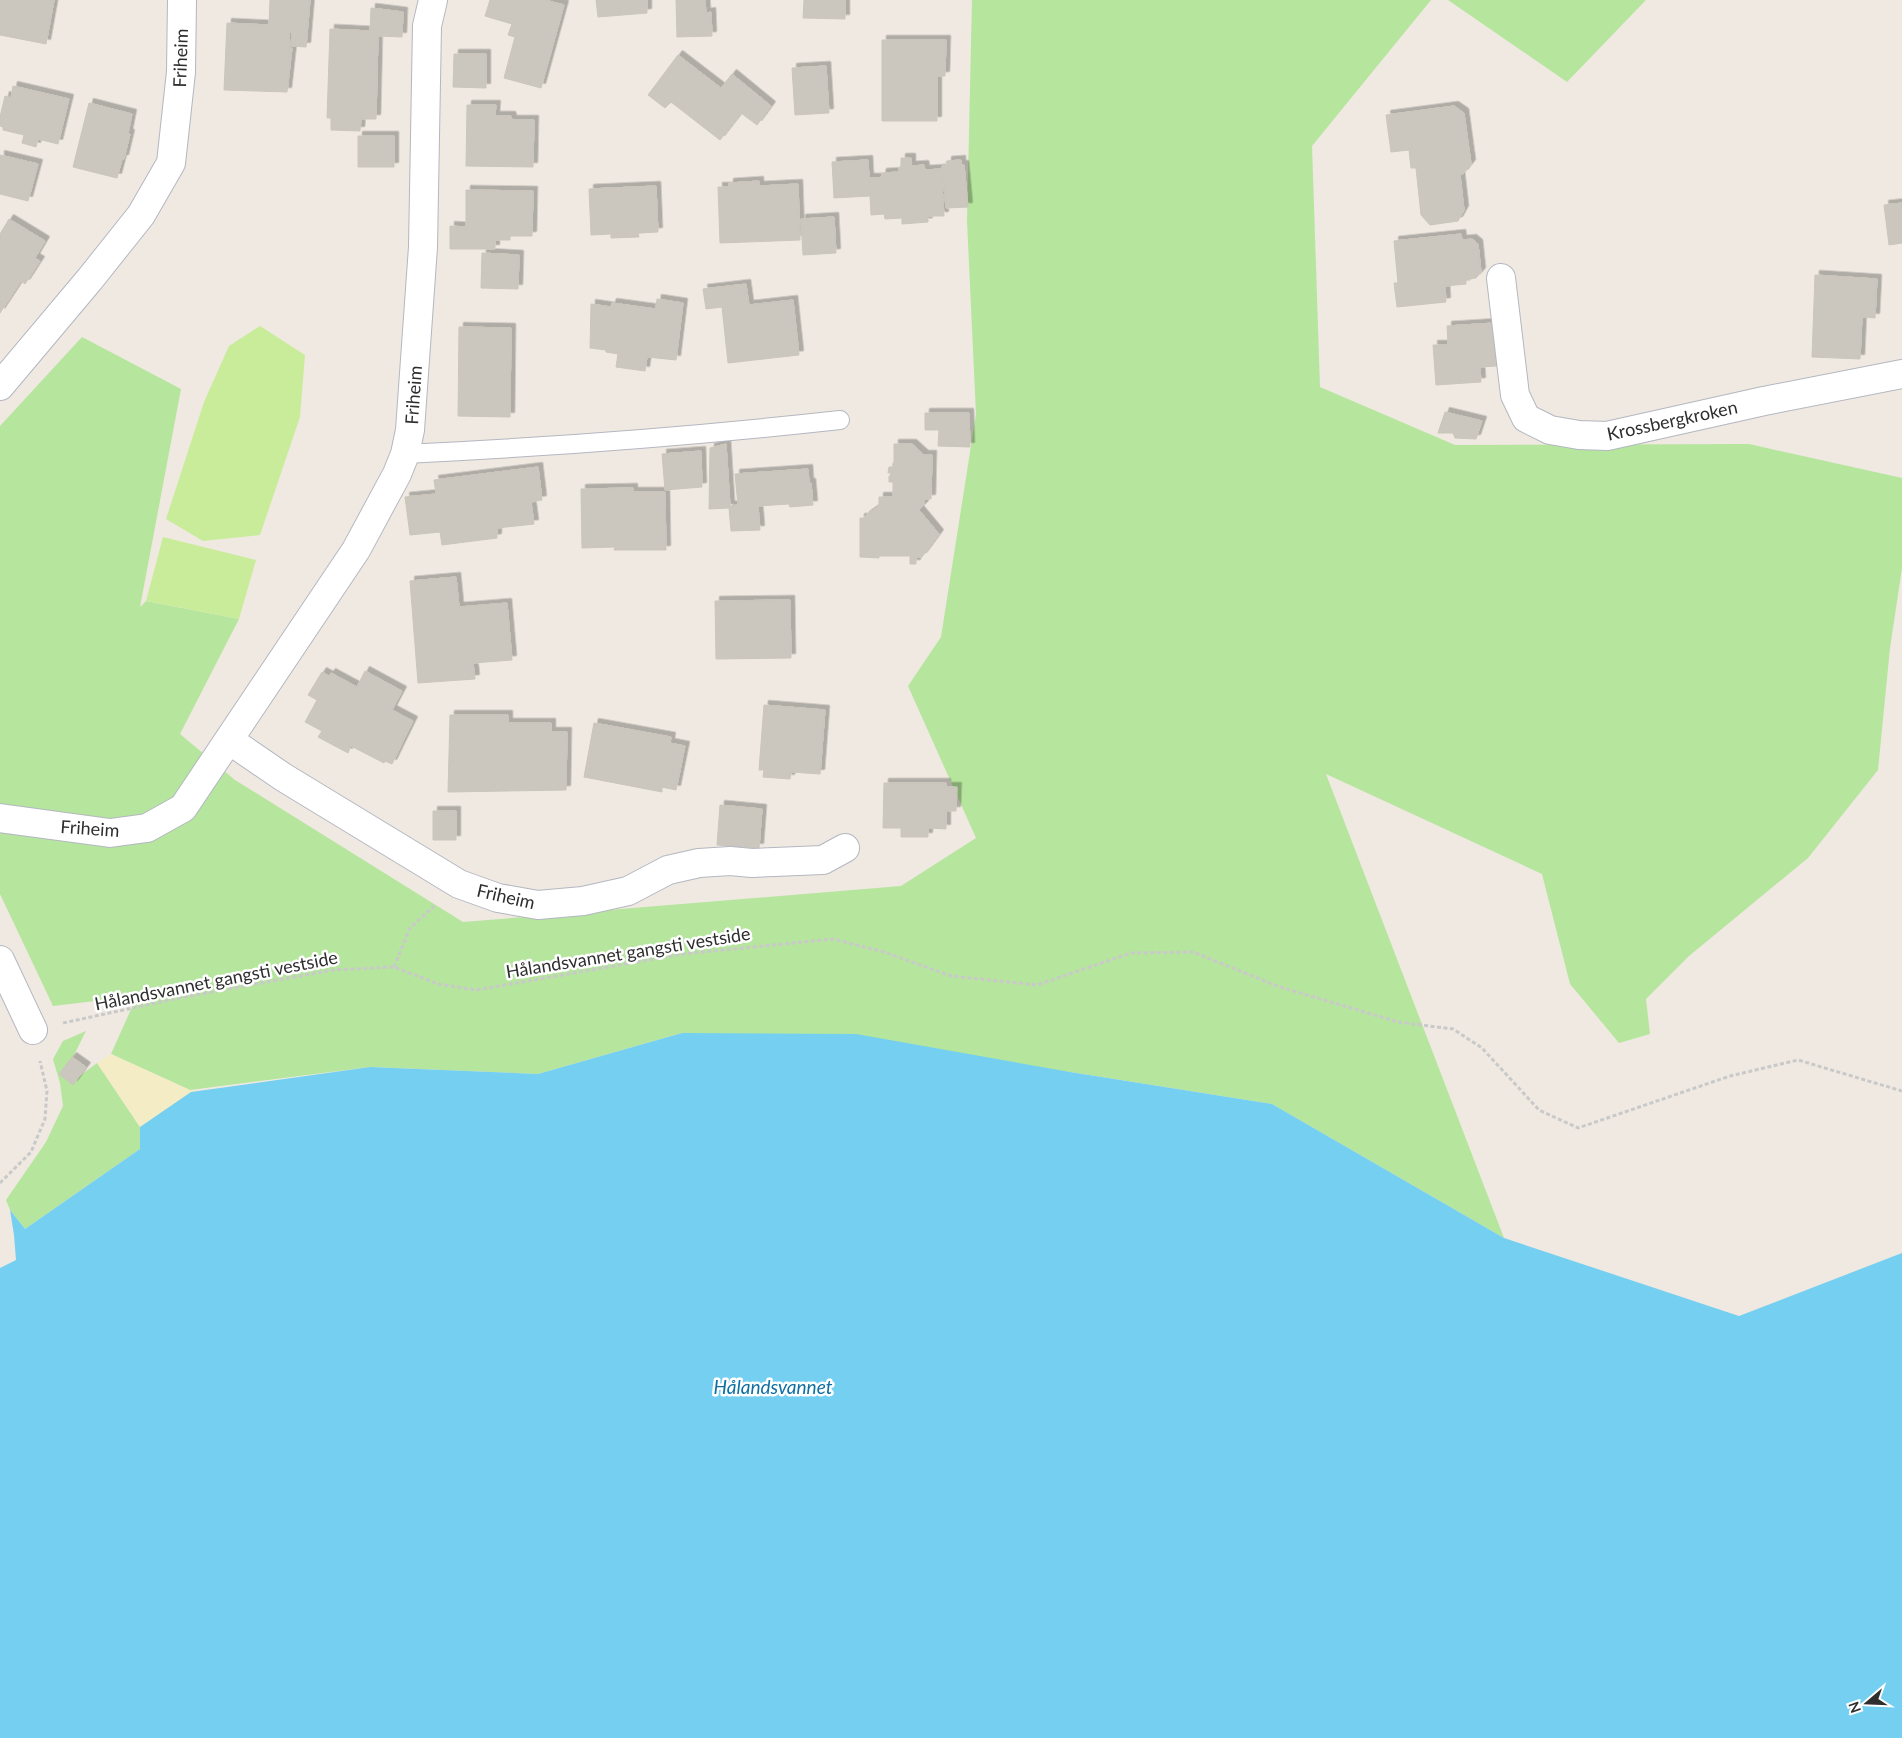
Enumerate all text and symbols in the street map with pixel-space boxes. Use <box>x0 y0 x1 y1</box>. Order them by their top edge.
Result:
street label: Friheim <box>168 28 192 88</box>
street label: Friheim <box>400 365 426 425</box>
street label: Krossbergkroken <box>1605 395 1739 445</box>
street label: Friheim <box>60 815 120 841</box>
street label: Friheim <box>475 879 537 913</box>
street label: Hålandsvannet gangsti vestside <box>504 922 752 982</box>
street label: Hålandsvannet gangsti vestside <box>93 946 339 1014</box>
water label: Hålandsvannet <box>714 1375 833 1398</box>
north arrow <box>1842 1678 1892 1728</box>
text: N <box>1844 1700 1864 1715</box>

